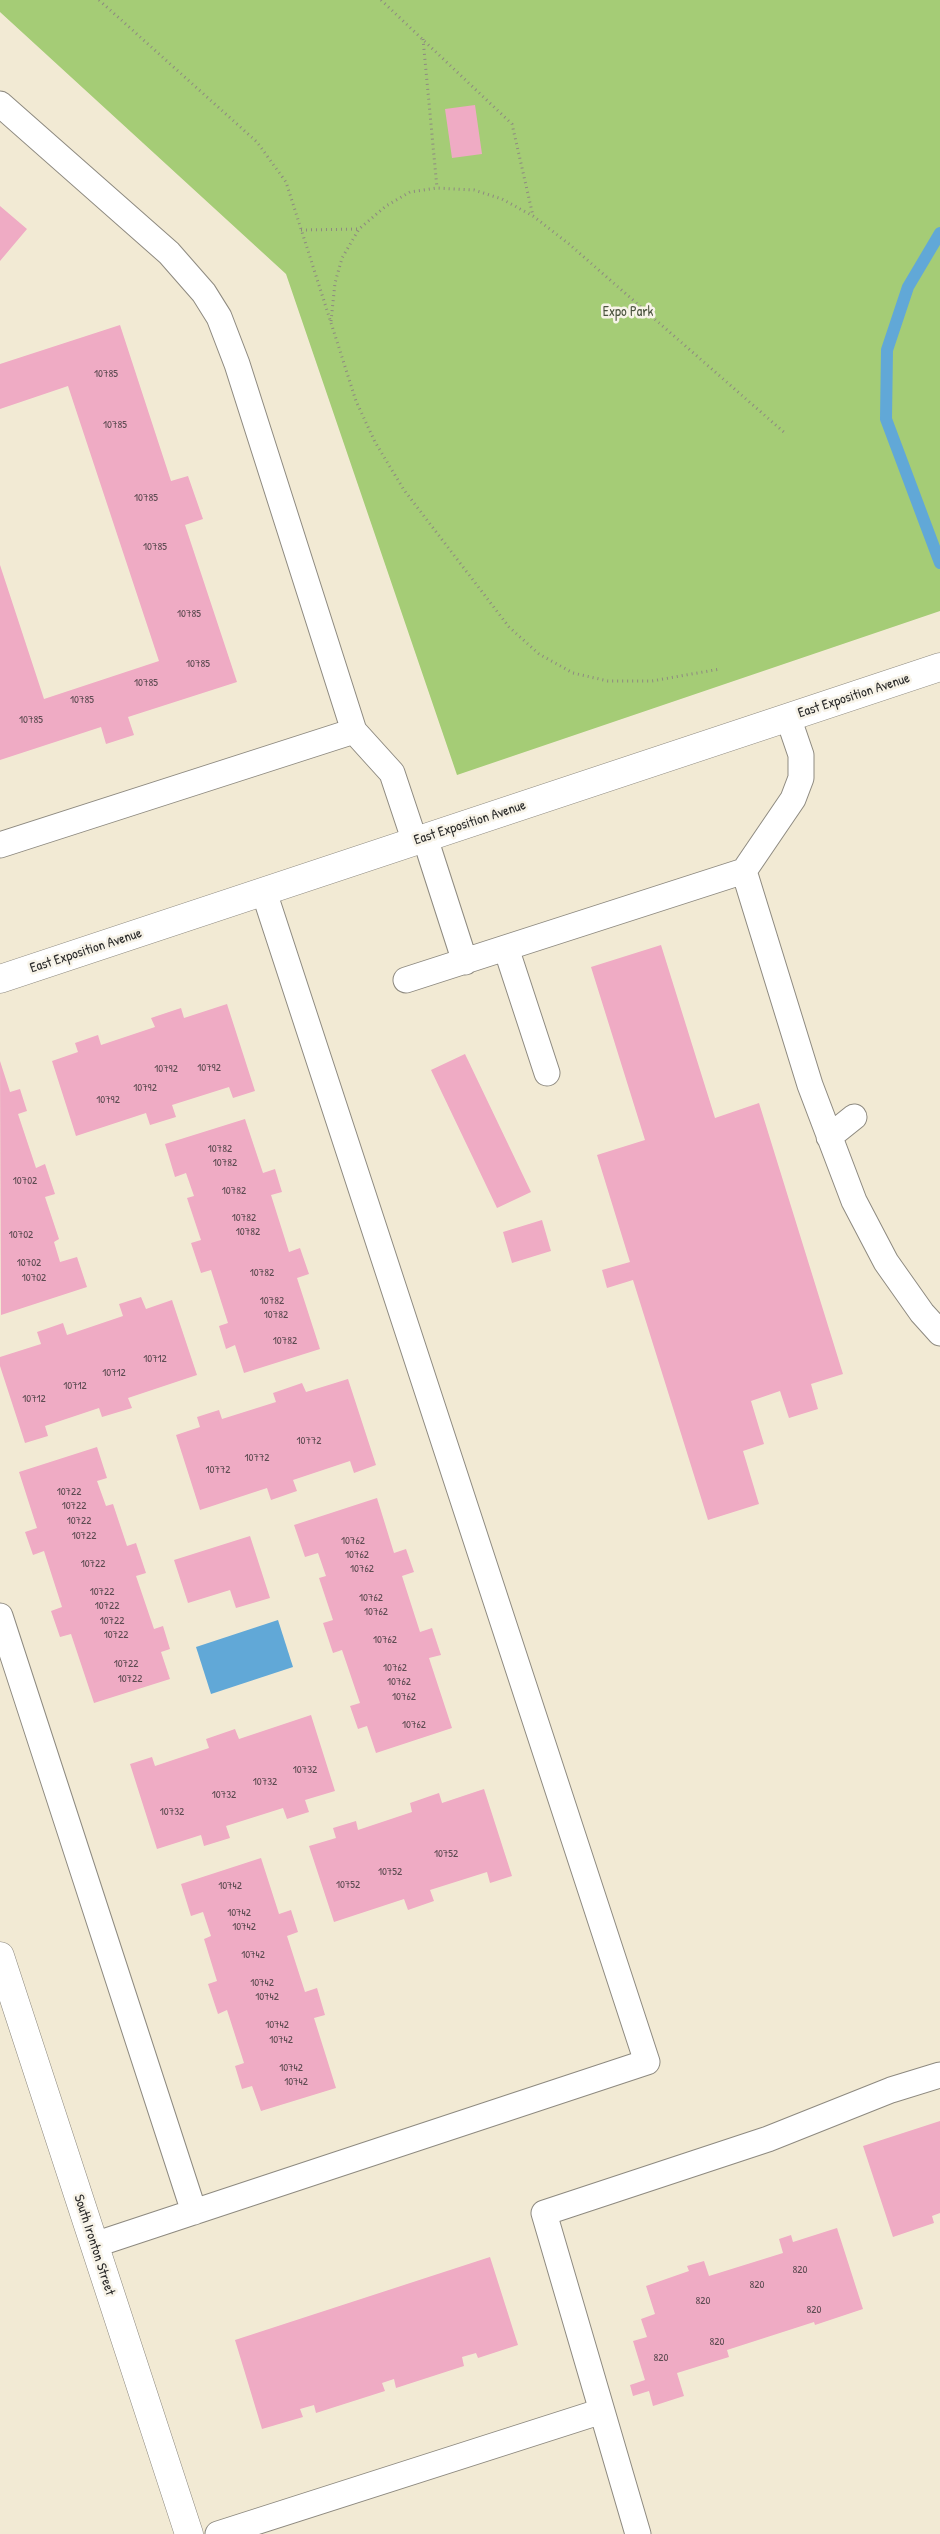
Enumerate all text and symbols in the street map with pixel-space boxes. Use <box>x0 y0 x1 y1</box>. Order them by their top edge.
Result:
park label: Expo Park <box>603 304 653 320</box>
house number: 10785 <box>94 367 118 381</box>
house number: 10785 <box>103 418 127 432</box>
house number: 10785 <box>134 491 158 505</box>
house number: 10785 <box>143 540 167 554</box>
house number: 10785 <box>177 607 201 621</box>
house number: 10785 <box>186 657 210 671</box>
street label: East Exposition Avenue <box>796 670 912 722</box>
house number: 10785 <box>134 676 158 690</box>
house number: 10785 <box>70 693 94 707</box>
house number: 10785 <box>19 713 43 727</box>
street label: East Exposition Avenue <box>412 797 528 849</box>
street label: East Exposition Avenue <box>28 925 144 977</box>
house number: 10792 <box>197 1061 221 1075</box>
house number: 10792 <box>154 1062 178 1076</box>
house number: 10792 <box>133 1081 157 1095</box>
house number: 10792 <box>96 1093 120 1107</box>
house number: 10782 <box>208 1142 232 1156</box>
house number: 10782 <box>213 1156 237 1170</box>
house number: 10702 <box>13 1174 37 1188</box>
house number: 10782 <box>222 1184 246 1198</box>
house number: 10782 <box>232 1211 256 1225</box>
house number: 10782 <box>236 1225 260 1239</box>
house number: 10702 <box>9 1228 33 1242</box>
house number: 10702 <box>17 1256 41 1270</box>
house number: 10782 <box>250 1266 274 1280</box>
house number: 10702 <box>22 1271 46 1285</box>
house number: 10782 <box>260 1294 284 1308</box>
house number: 10782 <box>264 1308 288 1322</box>
house number: 10782 <box>273 1334 297 1348</box>
house number: 10712 <box>143 1352 167 1366</box>
house number: 10712 <box>102 1366 126 1380</box>
house number: 10712 <box>63 1379 87 1393</box>
house number: 10712 <box>22 1392 46 1406</box>
house number: 10772 <box>297 1434 321 1448</box>
house number: 10772 <box>245 1451 269 1465</box>
house number: 10772 <box>206 1463 230 1477</box>
house number: 10722 <box>57 1485 81 1499</box>
house number: 10722 <box>62 1499 86 1513</box>
house number: 10722 <box>67 1514 91 1528</box>
house number: 10722 <box>72 1529 96 1543</box>
house number: 10762 <box>341 1534 365 1548</box>
house number: 10762 <box>345 1548 369 1562</box>
house number: 10722 <box>81 1557 105 1571</box>
house number: 10762 <box>350 1562 374 1576</box>
house number: 10722 <box>90 1585 114 1599</box>
house number: 10762 <box>359 1591 383 1605</box>
house number: 10722 <box>95 1599 119 1613</box>
house number: 10762 <box>364 1605 388 1619</box>
house number: 10722 <box>100 1614 124 1628</box>
house number: 10722 <box>104 1628 128 1642</box>
house number: 10762 <box>373 1633 397 1647</box>
house number: 10722 <box>114 1657 138 1671</box>
house number: 10762 <box>383 1661 407 1675</box>
house number: 10722 <box>118 1672 142 1686</box>
house number: 10762 <box>387 1675 411 1689</box>
house number: 10762 <box>392 1690 416 1704</box>
house number: 10762 <box>402 1718 426 1732</box>
house number: 10732 <box>293 1763 317 1777</box>
house number: 10732 <box>253 1775 277 1789</box>
house number: 10732 <box>212 1788 236 1802</box>
house number: 10732 <box>160 1805 184 1819</box>
house number: 10752 <box>434 1847 458 1861</box>
house number: 10752 <box>378 1865 402 1879</box>
house number: 10752 <box>336 1878 360 1892</box>
house number: 10742 <box>218 1879 242 1893</box>
house number: 10742 <box>227 1906 251 1920</box>
house number: 10742 <box>232 1920 256 1934</box>
house number: 10742 <box>241 1948 265 1962</box>
house number: 10742 <box>250 1976 274 1990</box>
house number: 10742 <box>255 1990 279 2004</box>
house number: 10742 <box>265 2018 289 2032</box>
house number: 10742 <box>269 2033 293 2047</box>
house number: 10742 <box>279 2061 303 2075</box>
house number: 10742 <box>284 2075 308 2089</box>
street label: South Ironton Street <box>70 2193 118 2297</box>
house number: 820 <box>793 2263 807 2277</box>
house number: 820 <box>750 2278 764 2292</box>
house number: 820 <box>696 2294 710 2308</box>
house number: 820 <box>807 2303 821 2317</box>
house number: 820 <box>710 2335 724 2349</box>
house number: 820 <box>654 2351 668 2365</box>

